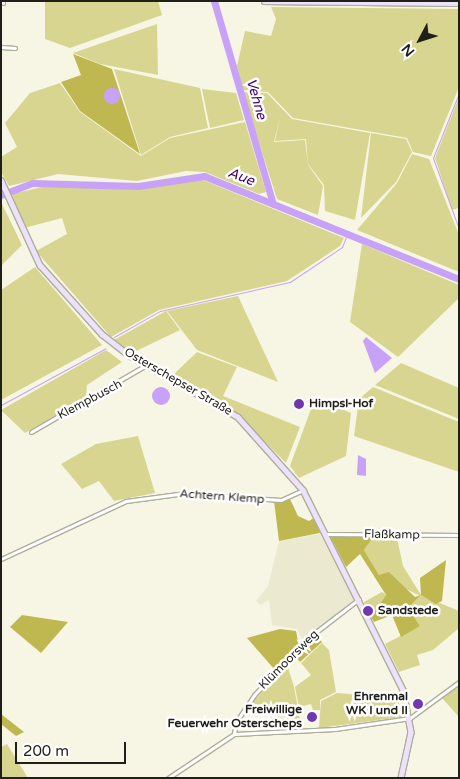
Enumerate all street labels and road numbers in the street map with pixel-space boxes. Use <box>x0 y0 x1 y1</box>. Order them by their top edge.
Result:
street label: Osterschepser Straße <box>121 345 235 419</box>
street label: Klempbusch <box>55 377 125 423</box>
street label: Achtern Klemp <box>179 487 265 507</box>
street label: Flaßkamp <box>364 527 420 543</box>
street label: Klümoorsweg <box>256 627 322 693</box>

